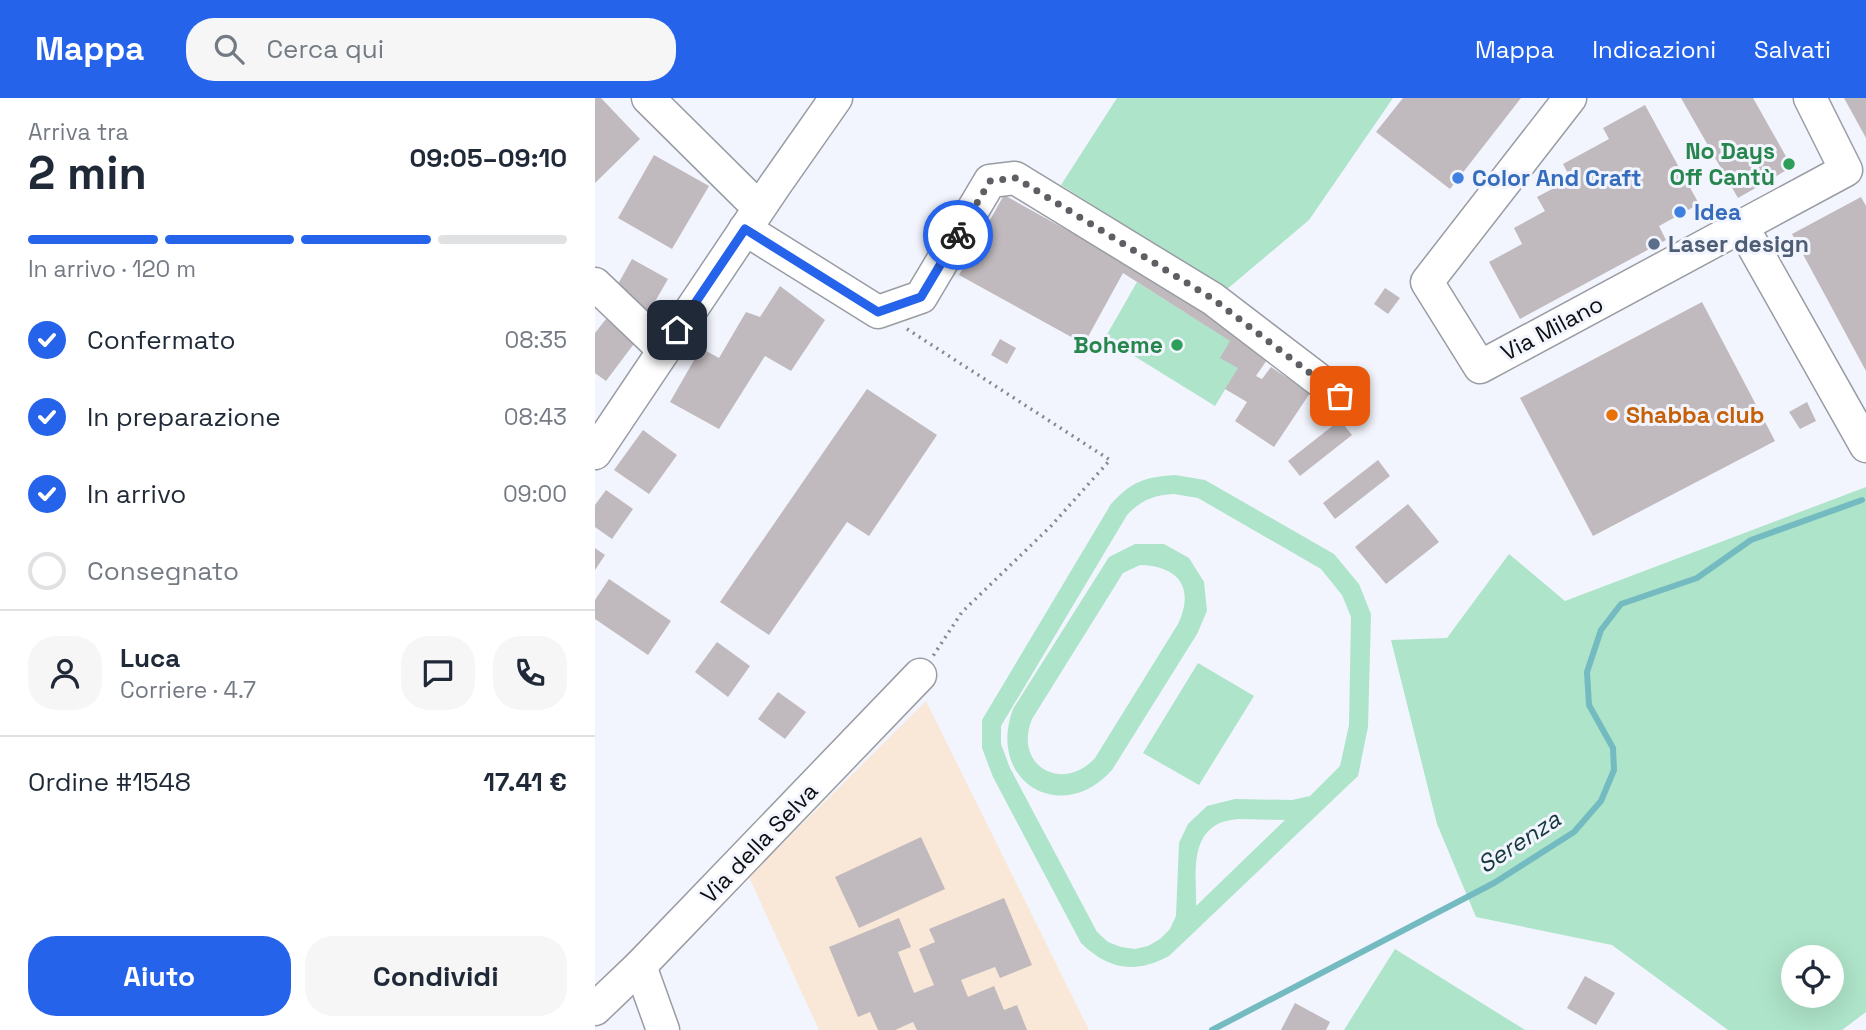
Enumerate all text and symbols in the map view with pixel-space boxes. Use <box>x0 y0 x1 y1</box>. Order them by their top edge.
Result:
search box <box>186 18 676 81</box>
text: Mappa <box>35 28 144 70</box>
icon: search <box>210 30 248 68</box>
text: Cerca qui <box>266 32 384 66</box>
text: Mappa <box>1475 34 1554 65</box>
text: Indicazioni <box>1592 34 1716 65</box>
text: Salvati <box>1754 34 1831 65</box>
text: Arriva tra <box>28 117 129 147</box>
place label: No Days Off Cantù <box>1669 136 1775 192</box>
text: 09:05–09:10 <box>409 141 567 175</box>
text: 2 min <box>28 144 147 202</box>
marker: No Days Off Cantù <box>1781 156 1797 172</box>
place label: Color And Craft <box>1472 163 1641 193</box>
marker: Color And Craft <box>1450 170 1466 186</box>
place label: Idea <box>1694 197 1741 227</box>
courier <box>923 200 993 270</box>
marker: Idea <box>1672 204 1688 220</box>
icon: bike <box>939 216 977 254</box>
place label: Laser design <box>1668 229 1809 259</box>
marker: Laser design <box>1646 236 1662 252</box>
text: In arrivo · 120 m <box>28 254 196 284</box>
street label: Via Milano <box>1496 289 1608 367</box>
pin <box>647 300 707 360</box>
icon: home <box>658 311 696 349</box>
icon: check <box>28 321 66 359</box>
text: Confermato <box>87 323 235 357</box>
text: 08:35 <box>504 325 567 355</box>
place label: Boheme <box>1073 330 1163 360</box>
marker: Boheme <box>1169 337 1185 353</box>
pin <box>1310 366 1370 426</box>
icon: bag <box>1321 377 1359 415</box>
icon: check <box>28 398 66 436</box>
text: In preparazione <box>87 400 281 434</box>
place label: Shabba club <box>1626 400 1764 430</box>
text: 08:43 <box>504 402 567 432</box>
marker: Shabba club <box>1604 407 1620 423</box>
icon: check <box>28 475 66 513</box>
text: In arrivo <box>87 477 186 511</box>
text: 09:00 <box>503 479 567 509</box>
text: Consegnato <box>87 554 239 588</box>
button: person <box>28 636 102 710</box>
button: chat <box>401 636 475 710</box>
button: phone <box>493 636 567 710</box>
text: Luca <box>120 641 180 675</box>
text: Corriere · 4.7 <box>120 675 256 705</box>
text: Ordine #1548 <box>28 765 191 799</box>
text: 17.41 € <box>483 765 567 799</box>
street label: Via della Selva <box>694 776 824 910</box>
water label: Serenza <box>1471 803 1566 880</box>
button: Aiuto <box>28 936 291 1016</box>
button: Condividi <box>305 936 567 1016</box>
map controls <box>1781 945 1844 1008</box>
button: locate <box>1781 945 1844 1008</box>

